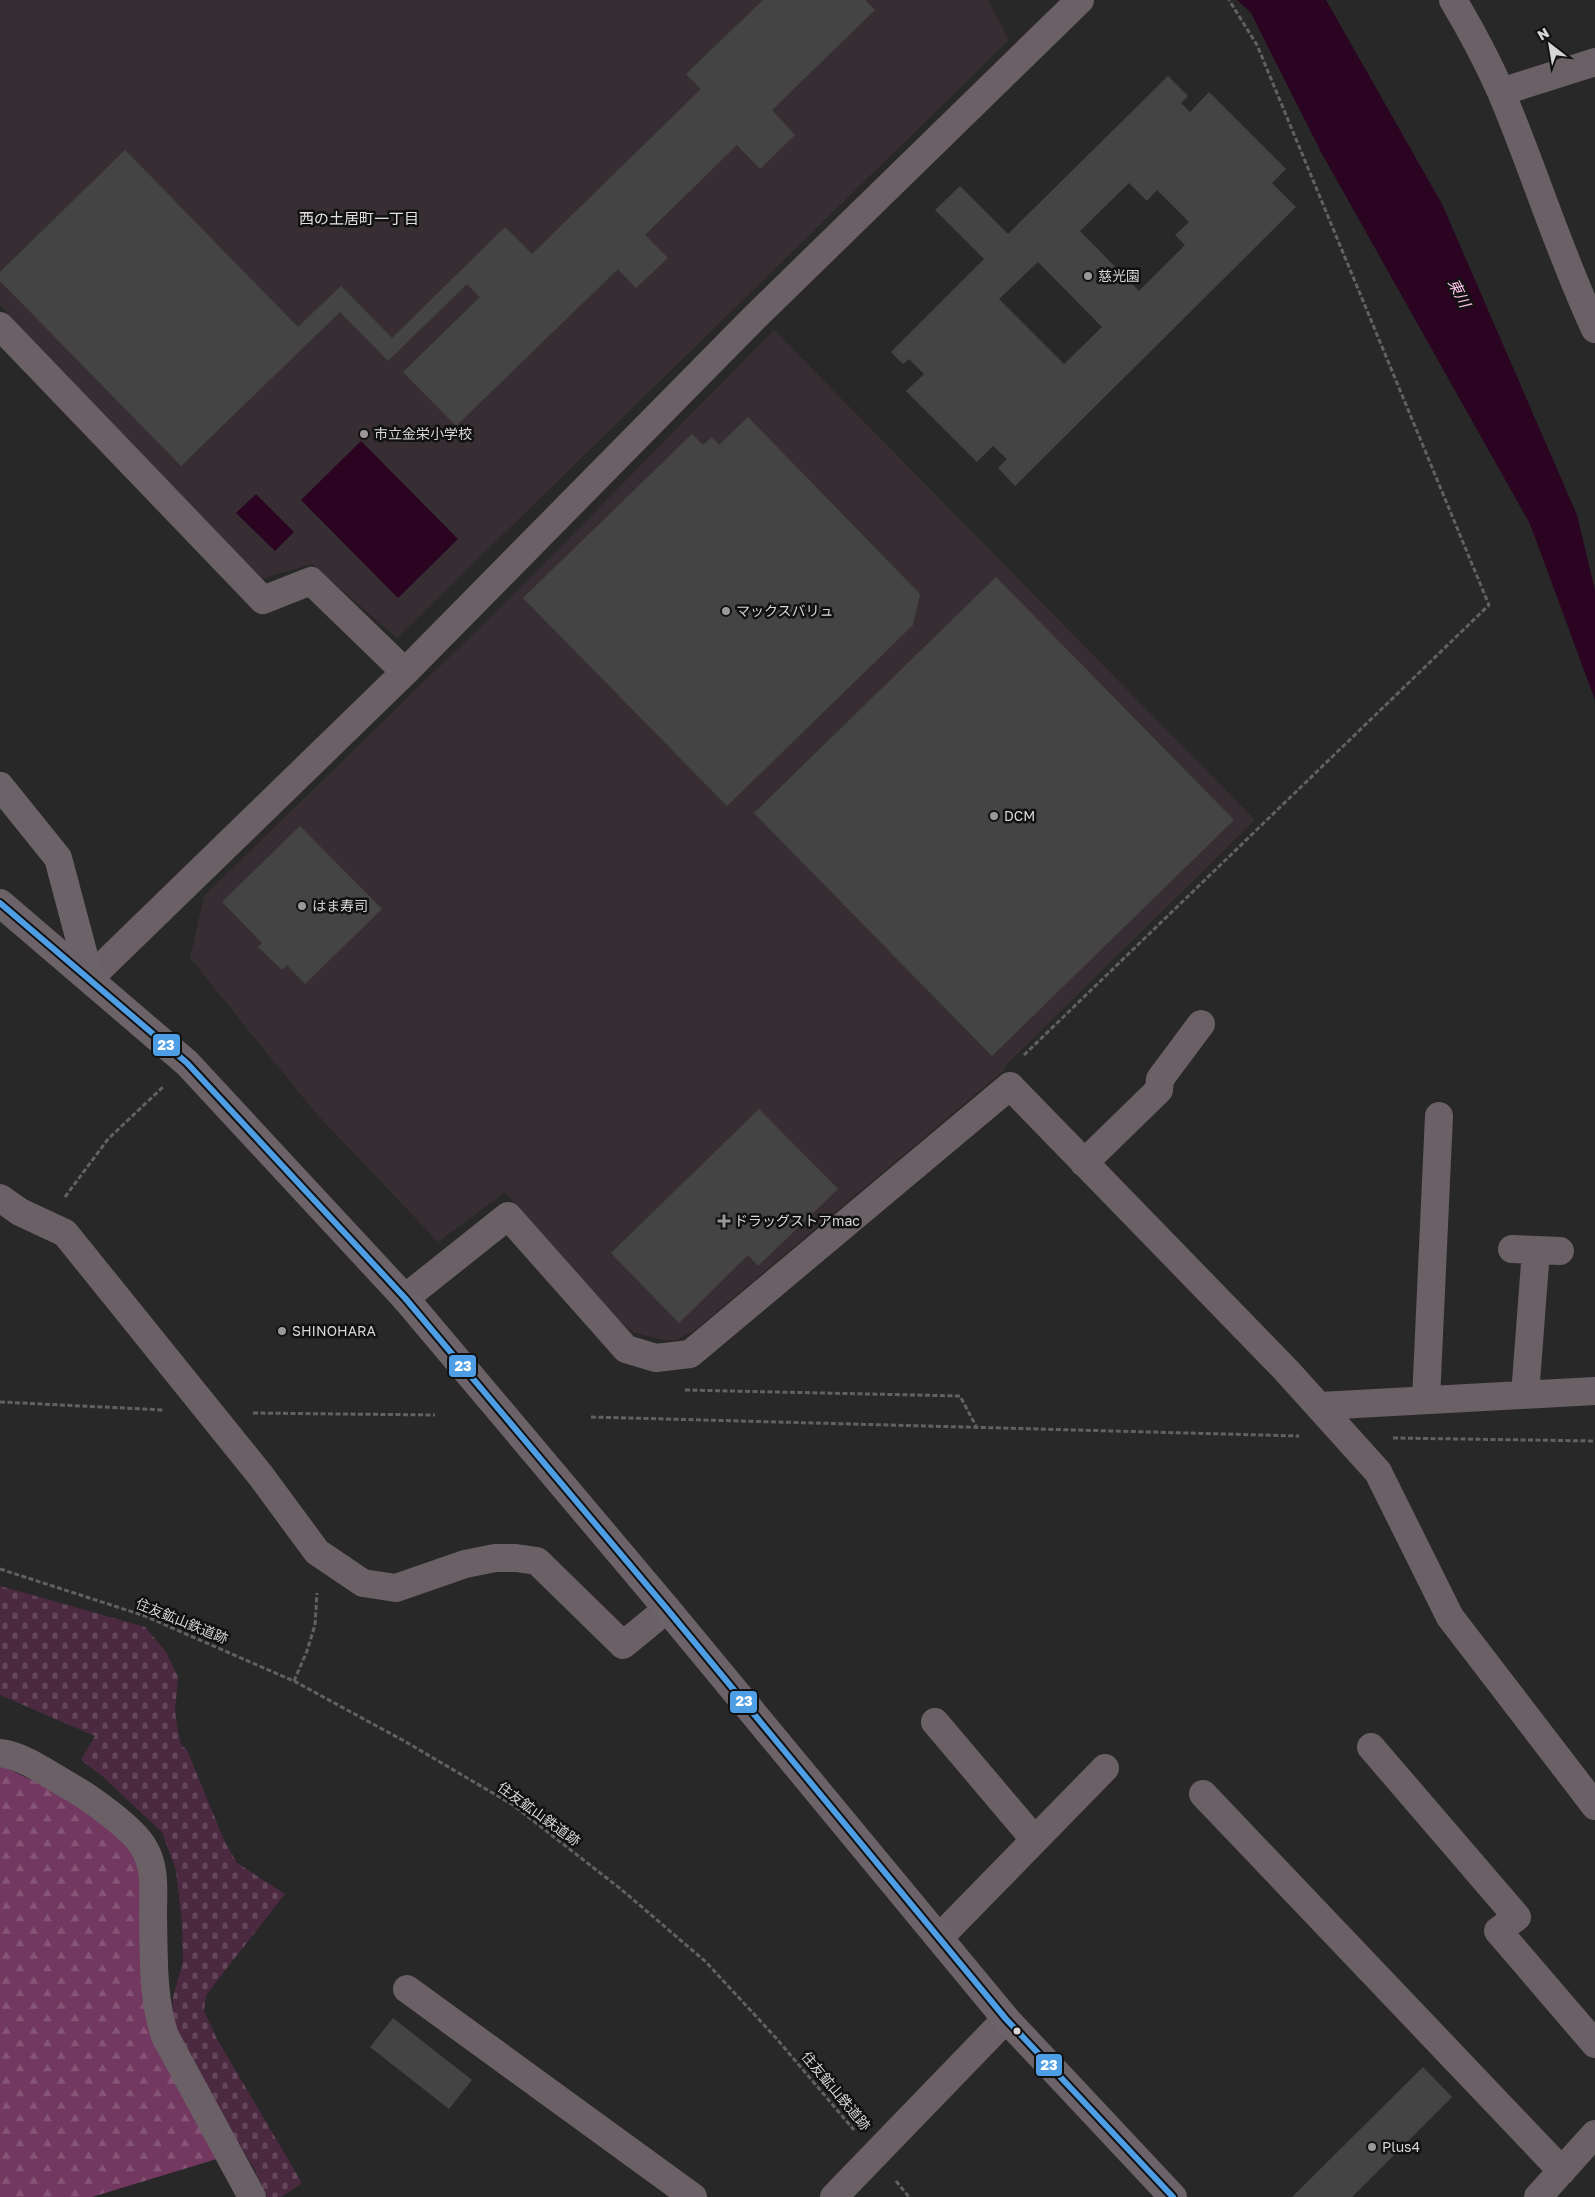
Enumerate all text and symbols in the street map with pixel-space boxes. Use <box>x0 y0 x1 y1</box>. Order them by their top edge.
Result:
north arrow <box>1525 20 1575 70</box>
text: N <box>1534 23 1552 43</box>
district label: 西の土居町一丁目 <box>299 209 419 227</box>
place label: 慈光園 <box>1098 267 1140 284</box>
marker: 慈光園 <box>1082 270 1094 282</box>
water label: 東川 <box>1445 275 1476 312</box>
place label: 市立金栄小学校 <box>374 425 472 442</box>
marker: 市立金栄小学校 <box>358 428 370 440</box>
place label: マックスバリュ <box>736 602 834 619</box>
marker: マックスバリュ <box>720 605 732 617</box>
place label: DCM <box>1004 807 1035 824</box>
marker: DCM <box>988 810 1000 822</box>
place label: はま寿司 <box>312 897 368 914</box>
marker: はま寿司 <box>296 900 308 912</box>
line badge: 23 <box>152 1033 181 1057</box>
text: 23 <box>157 1036 175 1053</box>
place label: ドラッグストアmac <box>734 1212 860 1229</box>
marker: ドラッグストアmac <box>718 1215 730 1227</box>
place label: SHINOHARA <box>292 1322 377 1339</box>
marker: SHINOHARA <box>276 1325 288 1337</box>
line badge: 23 <box>448 1354 477 1378</box>
text: 23 <box>454 1357 472 1374</box>
street label: 住友鉱山鉄道跡 <box>134 1594 231 1647</box>
line badge: 23 <box>729 1690 758 1714</box>
text: 23 <box>735 1692 753 1709</box>
street label: 住友鉱山鉄道跡 <box>495 1778 584 1849</box>
unlabelled marker <box>1012 2026 1022 2036</box>
street label: 住友鉱山鉄道跡 <box>798 2048 874 2134</box>
line badge: 23 <box>1035 2053 1063 2077</box>
text: 23 <box>1040 2056 1058 2073</box>
place label: Plus4 <box>1382 2138 1420 2155</box>
marker: Plus4 <box>1366 2141 1378 2153</box>

